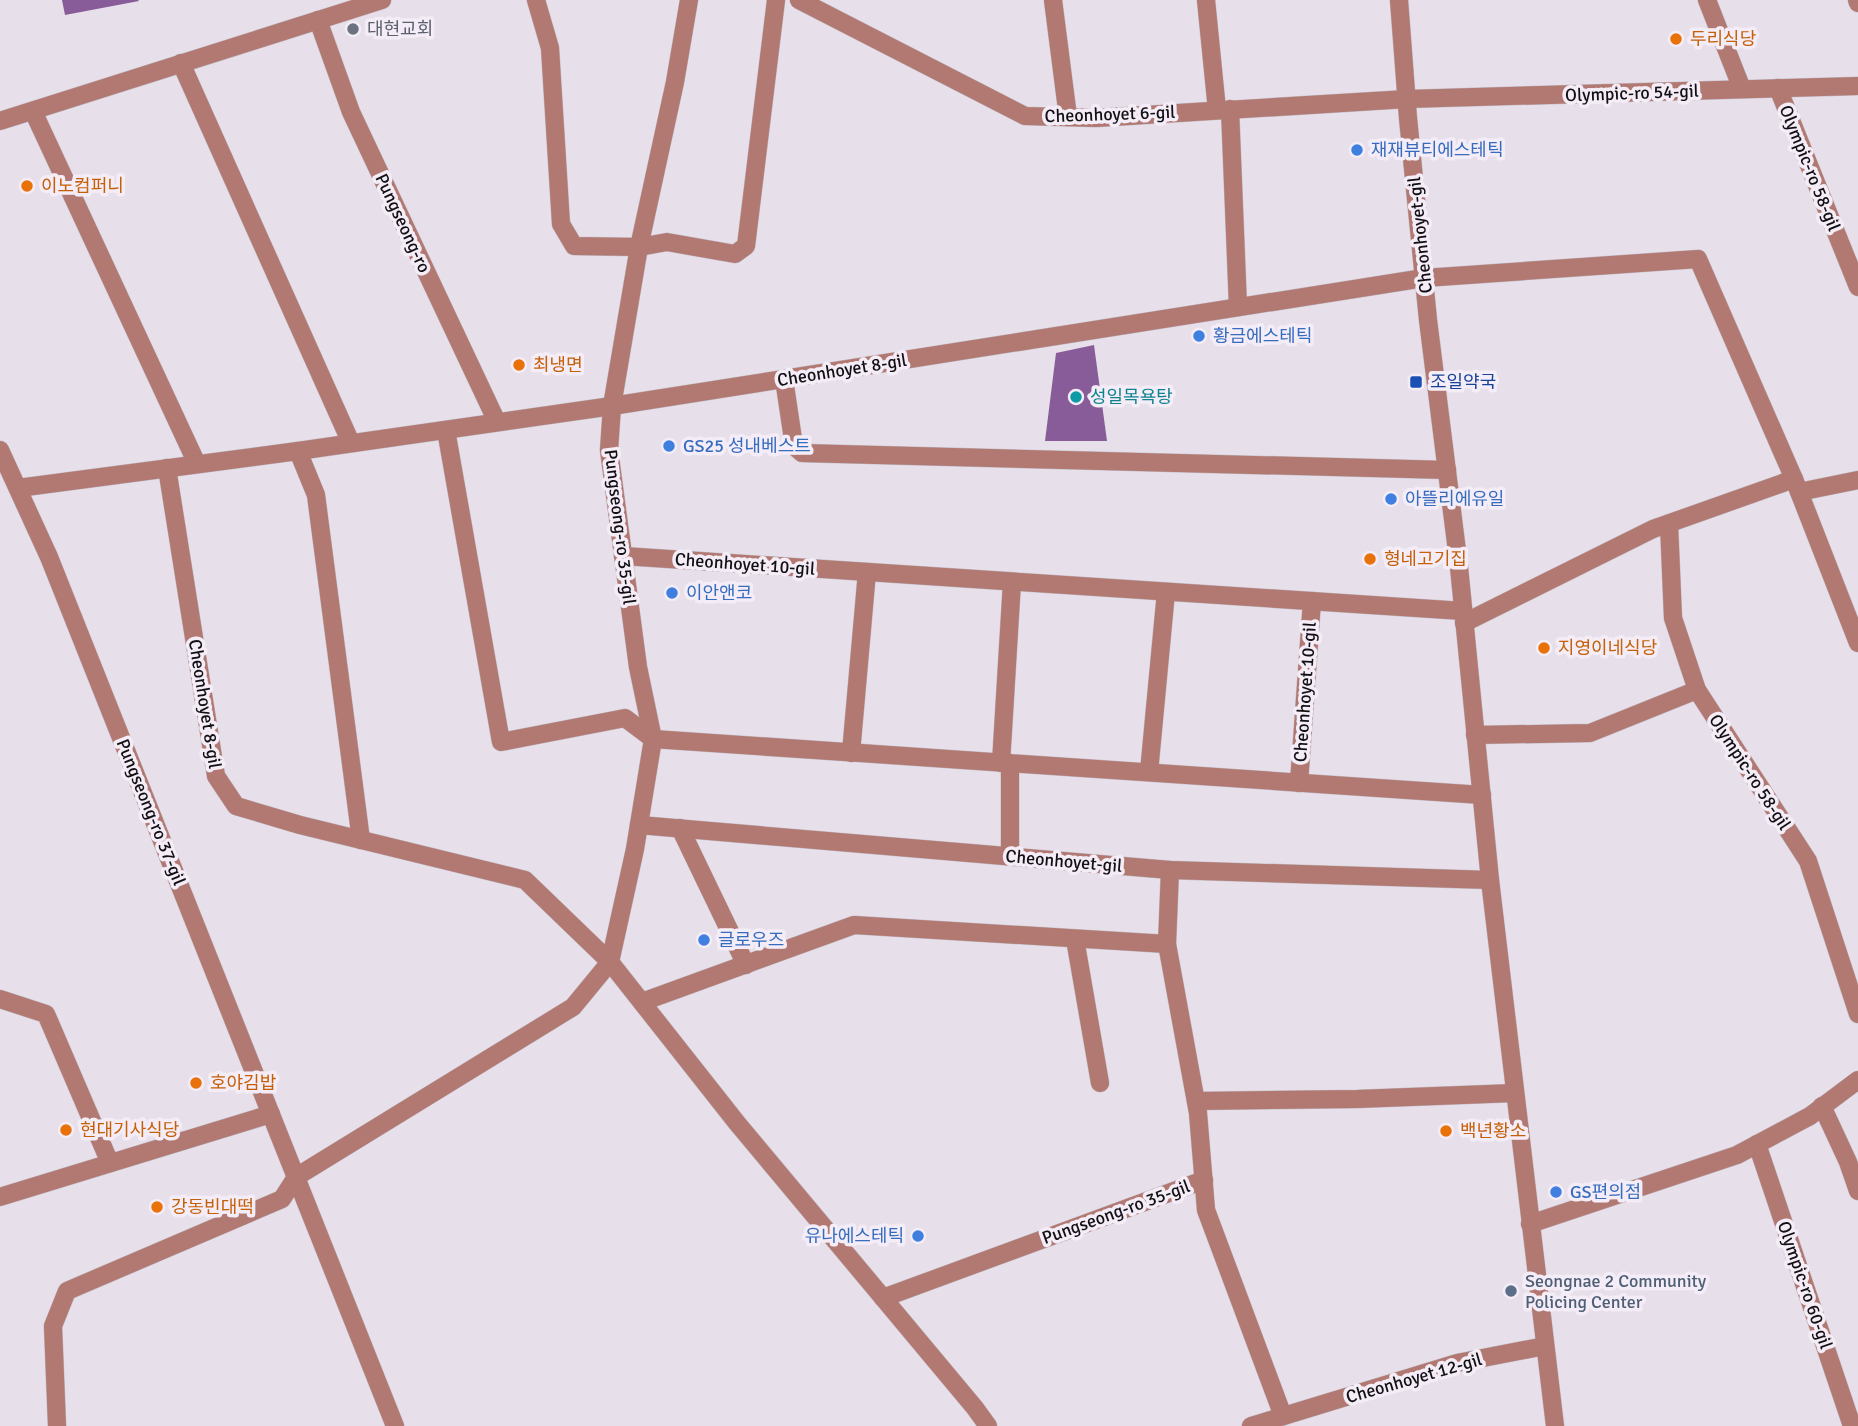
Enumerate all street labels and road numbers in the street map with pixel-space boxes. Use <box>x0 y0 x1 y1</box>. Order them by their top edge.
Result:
street label: Olympic-ro 54-gil <box>1565 80 1699 106</box>
street label: Cheonhoyet 6-gil <box>1044 101 1176 127</box>
street label: Olympic-ro 58-gil <box>1775 102 1845 234</box>
street label: Pungseong-ro <box>370 170 436 276</box>
street label: Cheonhoyet-gil <box>1403 176 1437 294</box>
street label: Cheonhoyet 8-gil <box>776 349 908 391</box>
street label: Pungseong-ro 35-gil <box>600 448 640 606</box>
street label: Cheonhoyet 10-gil <box>674 548 816 580</box>
street label: Cheonhoyet 10-gil <box>1289 621 1321 763</box>
street label: Cheonhoyet 8-gil <box>184 638 226 770</box>
street label: Olympic-ro 58-gil <box>1704 710 1796 834</box>
street label: Pungseong-ro 37-gil <box>112 736 190 888</box>
street label: Cheonhoyet-gil <box>1005 845 1123 877</box>
street label: Pungseong-ro 35-gil <box>1039 1175 1193 1249</box>
street label: Olympic-ro 60-gil <box>1773 1218 1837 1352</box>
street label: Cheonhoyet 12-gil <box>1343 1348 1485 1408</box>

